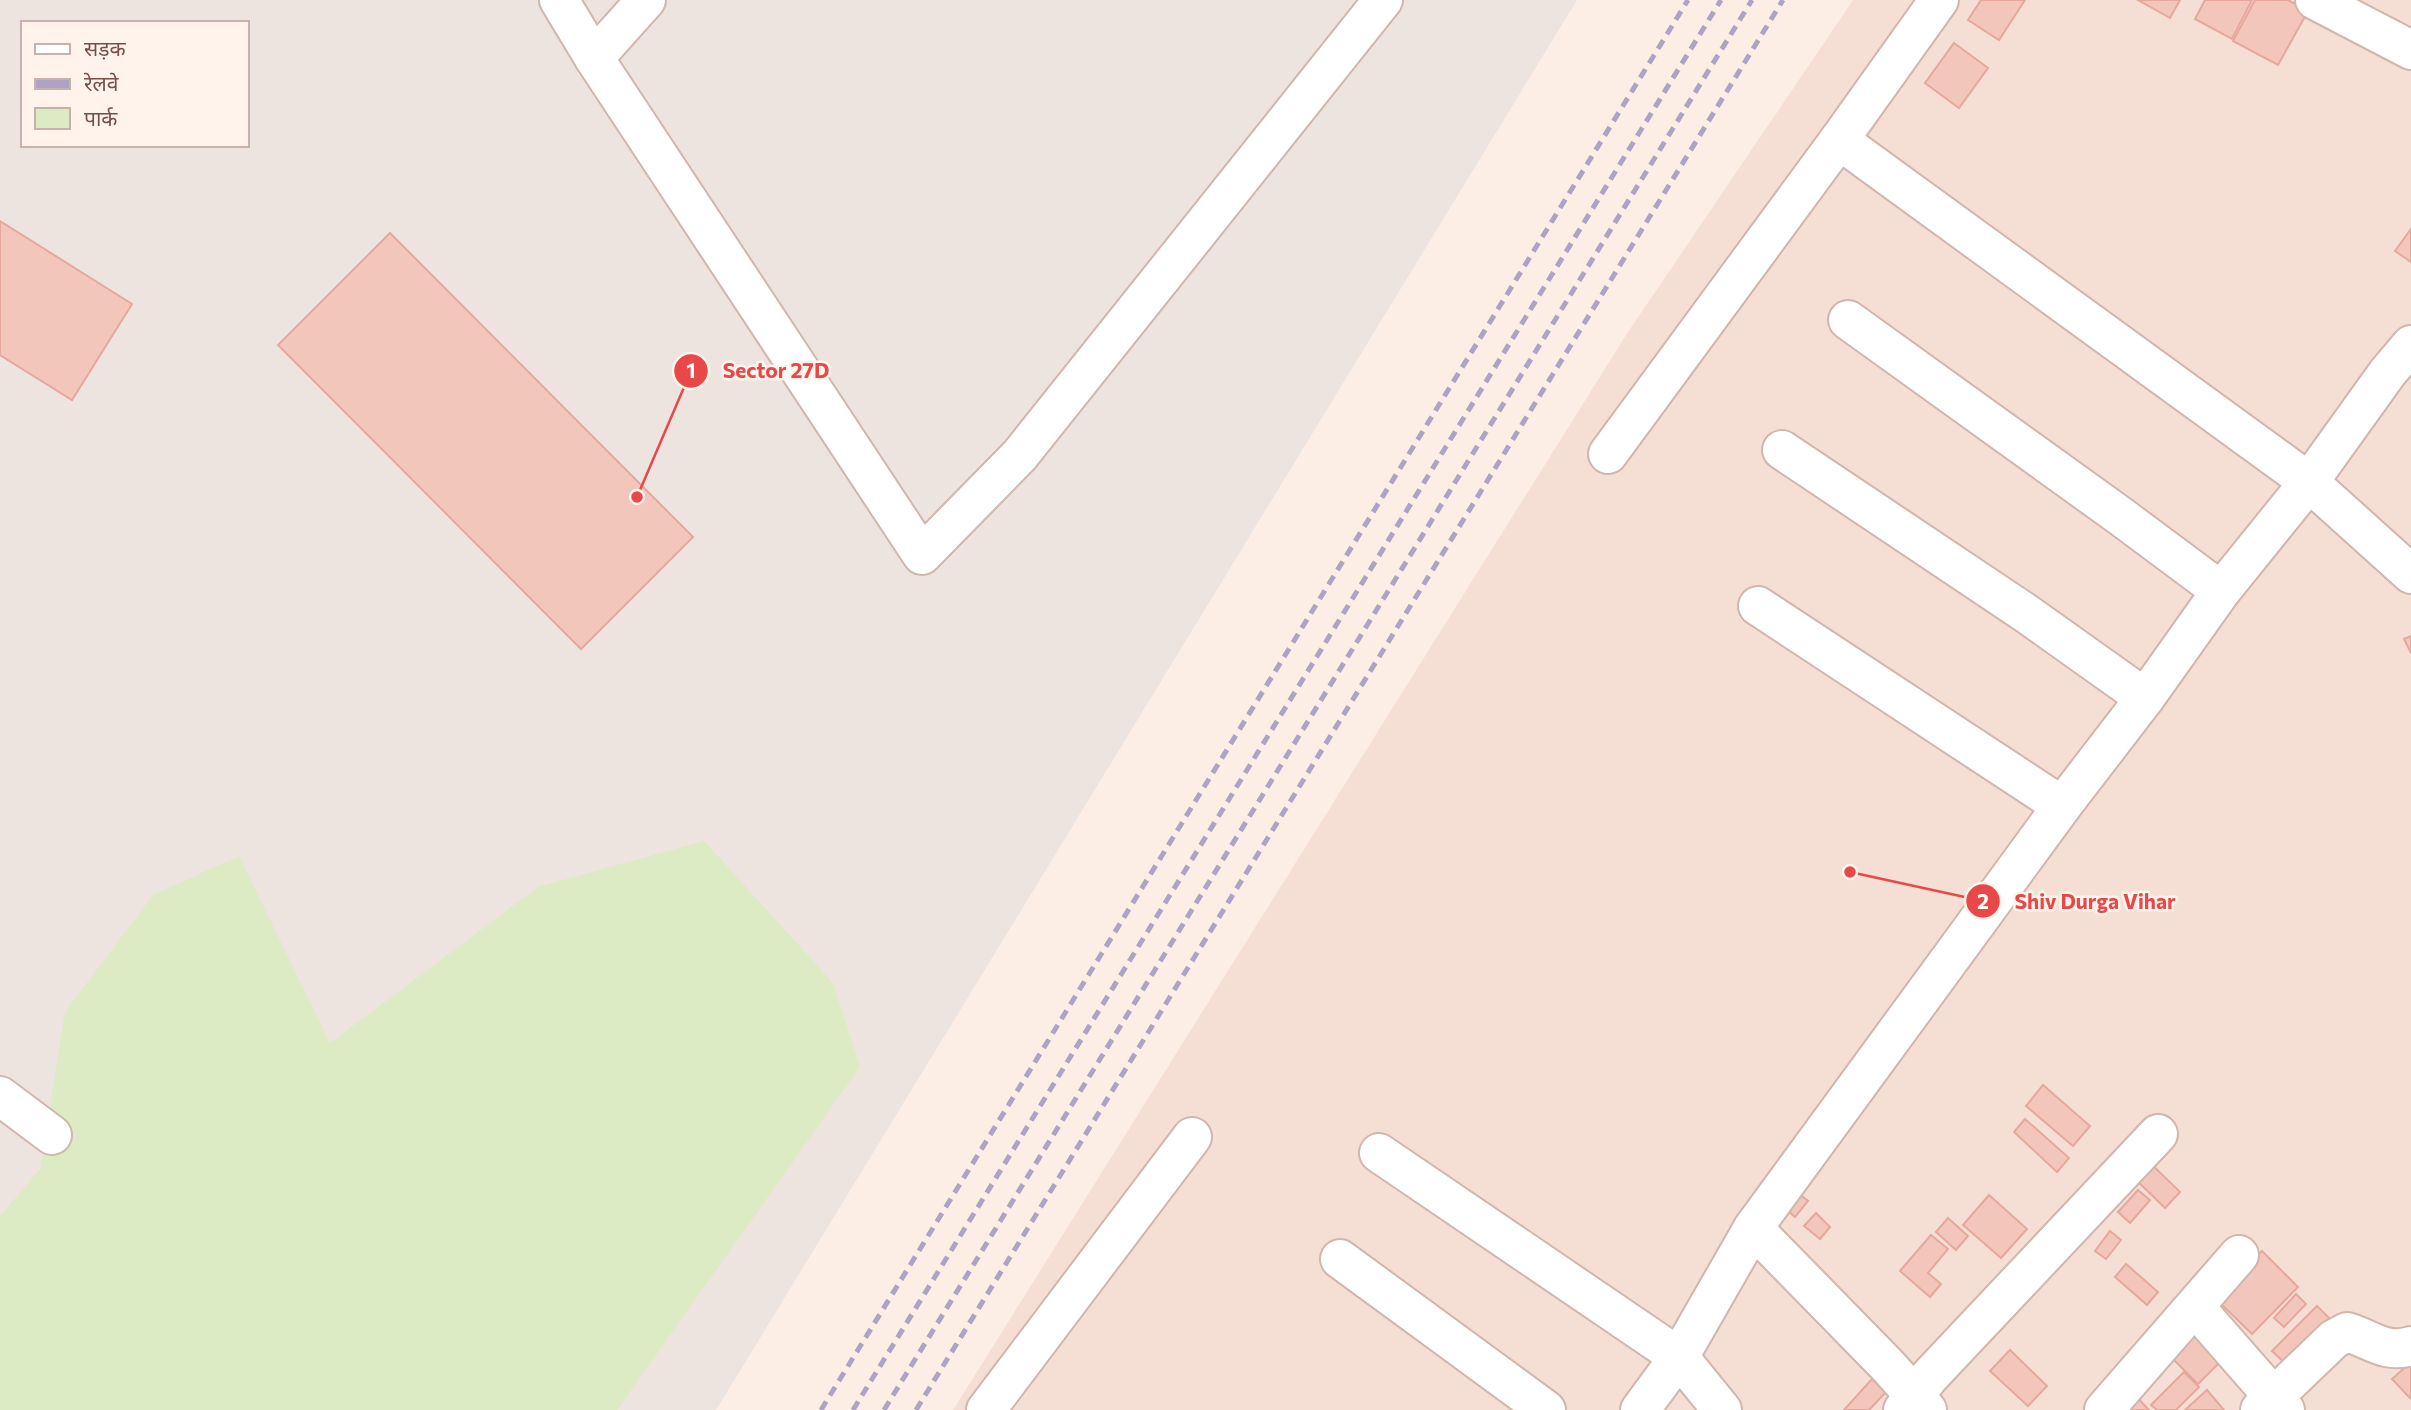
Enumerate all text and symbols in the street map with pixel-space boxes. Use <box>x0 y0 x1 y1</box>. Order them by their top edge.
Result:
legend <box>21 21 248 147</box>
text: सड़क <box>84 35 126 60</box>
text: रेलवे <box>83 70 119 95</box>
text: पार्क <box>84 105 118 130</box>
callout: Sector 27D <box>674 350 843 392</box>
text: 1 <box>686 357 696 382</box>
text: Sector 27D <box>723 357 829 382</box>
callout: Shiv Durga Vihar <box>1966 880 2190 922</box>
text: 2 <box>1977 888 1989 913</box>
text: Shiv Durga Vihar <box>2014 888 2176 913</box>

